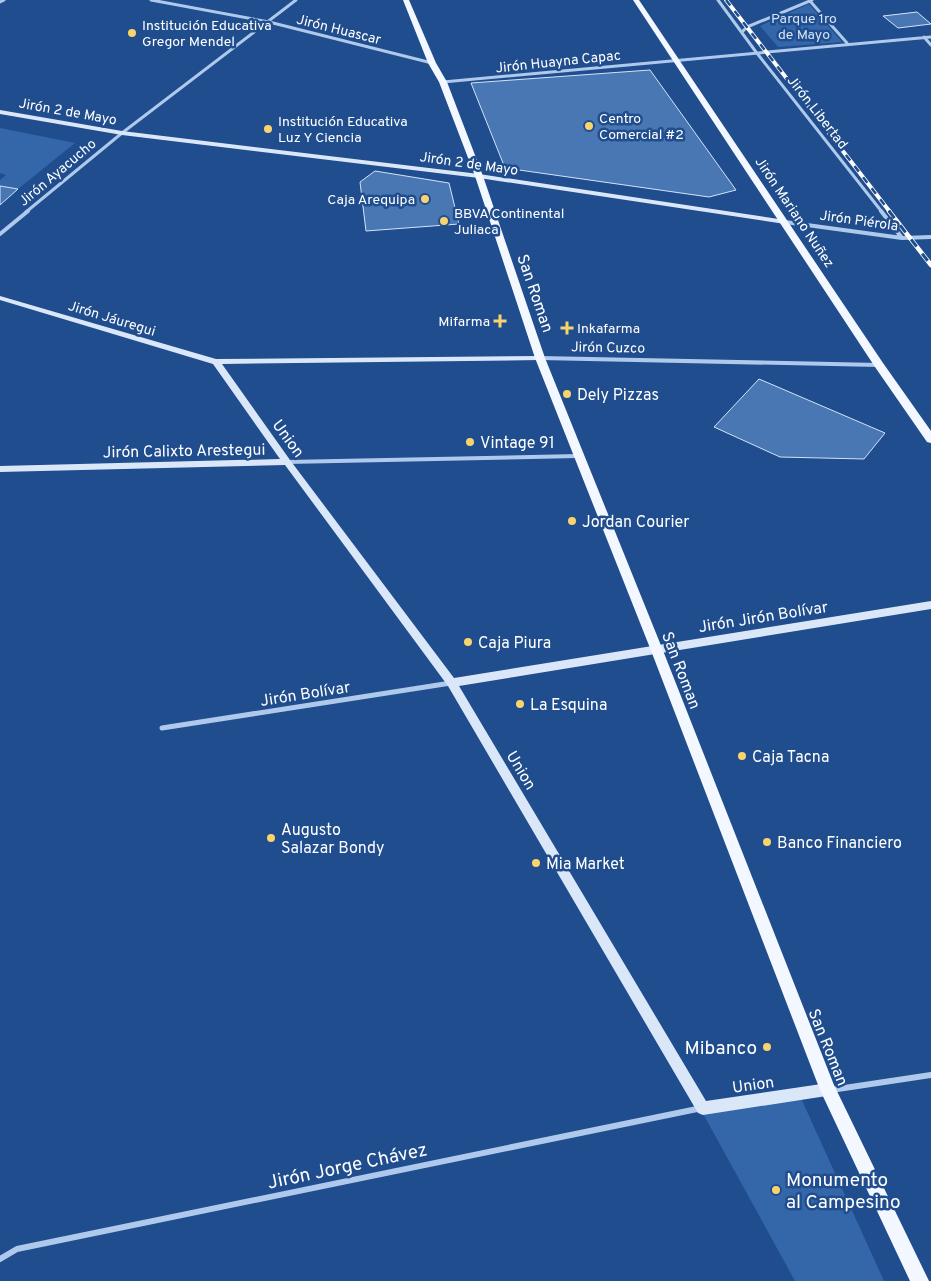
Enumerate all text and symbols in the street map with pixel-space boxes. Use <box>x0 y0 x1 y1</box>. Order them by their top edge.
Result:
park label: Parque 1ro de Mayo <box>771 11 837 44</box>
street label: Jirón Huascar <box>295 12 383 49</box>
place label: Institución Educativa Gregor Mendel <box>142 18 272 51</box>
marker: Institución Educativa Gregor Mendel <box>126 27 138 39</box>
street label: Jirón Huayna Capac <box>495 47 622 78</box>
street label: Jirón Libertad <box>783 73 851 153</box>
street label: Jirón 2 de Mayo <box>17 95 118 129</box>
place label: Centro Comercial #2 <box>599 111 684 144</box>
place label: Institución Educativa Luz Y Ciencia <box>278 114 408 147</box>
marker: Centro Comercial #2 <box>583 120 595 132</box>
marker: Institución Educativa Luz Y Ciencia <box>262 123 274 135</box>
street label: Jirón Ayacucho <box>16 136 100 210</box>
street label: Jirón 2 de Mayo <box>419 149 519 180</box>
street label: Jirón Mariano Nuñez <box>750 154 837 271</box>
place label: Caja Arequipa <box>327 192 415 209</box>
marker: Caja Arequipa <box>419 193 431 205</box>
place label: BBVA Continental Juliaca <box>454 206 564 239</box>
street label: Jirón Piérola <box>818 208 899 235</box>
marker: BBVA Continental Juliaca <box>438 215 450 227</box>
street label: San Roman <box>511 252 557 335</box>
street label: Jirón Jáuregui <box>66 298 157 341</box>
place label: Mifarma <box>438 314 490 331</box>
marker: Mifarma <box>494 315 506 327</box>
place label: Inkafarma <box>577 321 640 338</box>
marker: Inkafarma <box>561 322 573 334</box>
street label: Jirón Cuzco <box>571 339 645 358</box>
place label: Dely Pizzas <box>577 386 659 406</box>
marker: Dely Pizzas <box>561 388 573 400</box>
street label: Union <box>267 416 308 462</box>
place label: Vintage 91 <box>480 434 555 454</box>
marker: Vintage 91 <box>464 436 476 448</box>
street label: Jirón Calixto Arestegui <box>103 441 266 463</box>
place label: Jordan Courier <box>582 513 689 533</box>
marker: Jordan Courier <box>566 515 578 527</box>
street label: Jirón Jirón Bolívar <box>697 598 830 638</box>
street label: San Roman <box>656 629 704 712</box>
place label: Caja Piura <box>478 634 551 654</box>
marker: Caja Piura <box>462 636 474 648</box>
street label: Jirón Bolívar <box>259 678 352 712</box>
place label: La Esquina <box>530 696 607 716</box>
marker: La Esquina <box>514 698 526 710</box>
street label: Union <box>501 748 540 794</box>
place label: Caja Tacna <box>752 748 829 768</box>
marker: Caja Tacna <box>736 750 748 762</box>
place label: Augusto Salazar Bondy <box>281 821 385 859</box>
marker: Augusto Salazar Bondy <box>265 832 277 844</box>
place label: Banco Financiero <box>777 834 902 854</box>
marker: Banco Financiero <box>761 836 773 848</box>
place label: Mia Market <box>546 855 625 875</box>
marker: Mia Market <box>530 857 542 869</box>
street label: San Roman <box>803 1006 852 1089</box>
place label: Mibanco <box>684 1037 757 1061</box>
marker: Mibanco <box>761 1041 773 1053</box>
street label: Union <box>731 1073 775 1099</box>
street label: Jirón Jorge Chávez <box>265 1138 430 1196</box>
place label: Monumento al Campesino <box>786 1169 901 1215</box>
marker: Monumento al Campesino <box>770 1184 782 1196</box>

